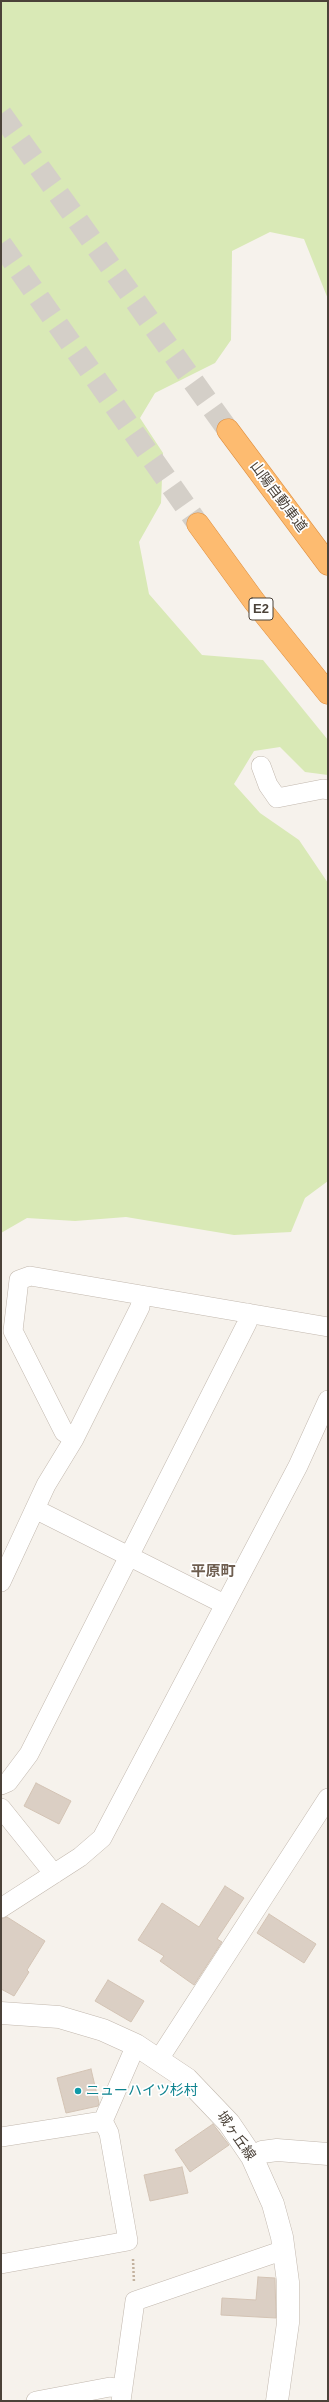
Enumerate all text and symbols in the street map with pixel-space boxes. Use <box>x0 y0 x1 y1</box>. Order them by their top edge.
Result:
street label: 山陽自動車道 <box>246 458 310 536</box>
road number: E2 <box>249 598 273 620</box>
district label: 平原町 <box>191 1563 235 1581</box>
place label: ニューハイツ杉村 <box>86 2083 198 2099</box>
marker: ニューハイツ杉村 <box>73 2086 83 2096</box>
street label: 城ヶ丘線 <box>213 2108 259 2164</box>

